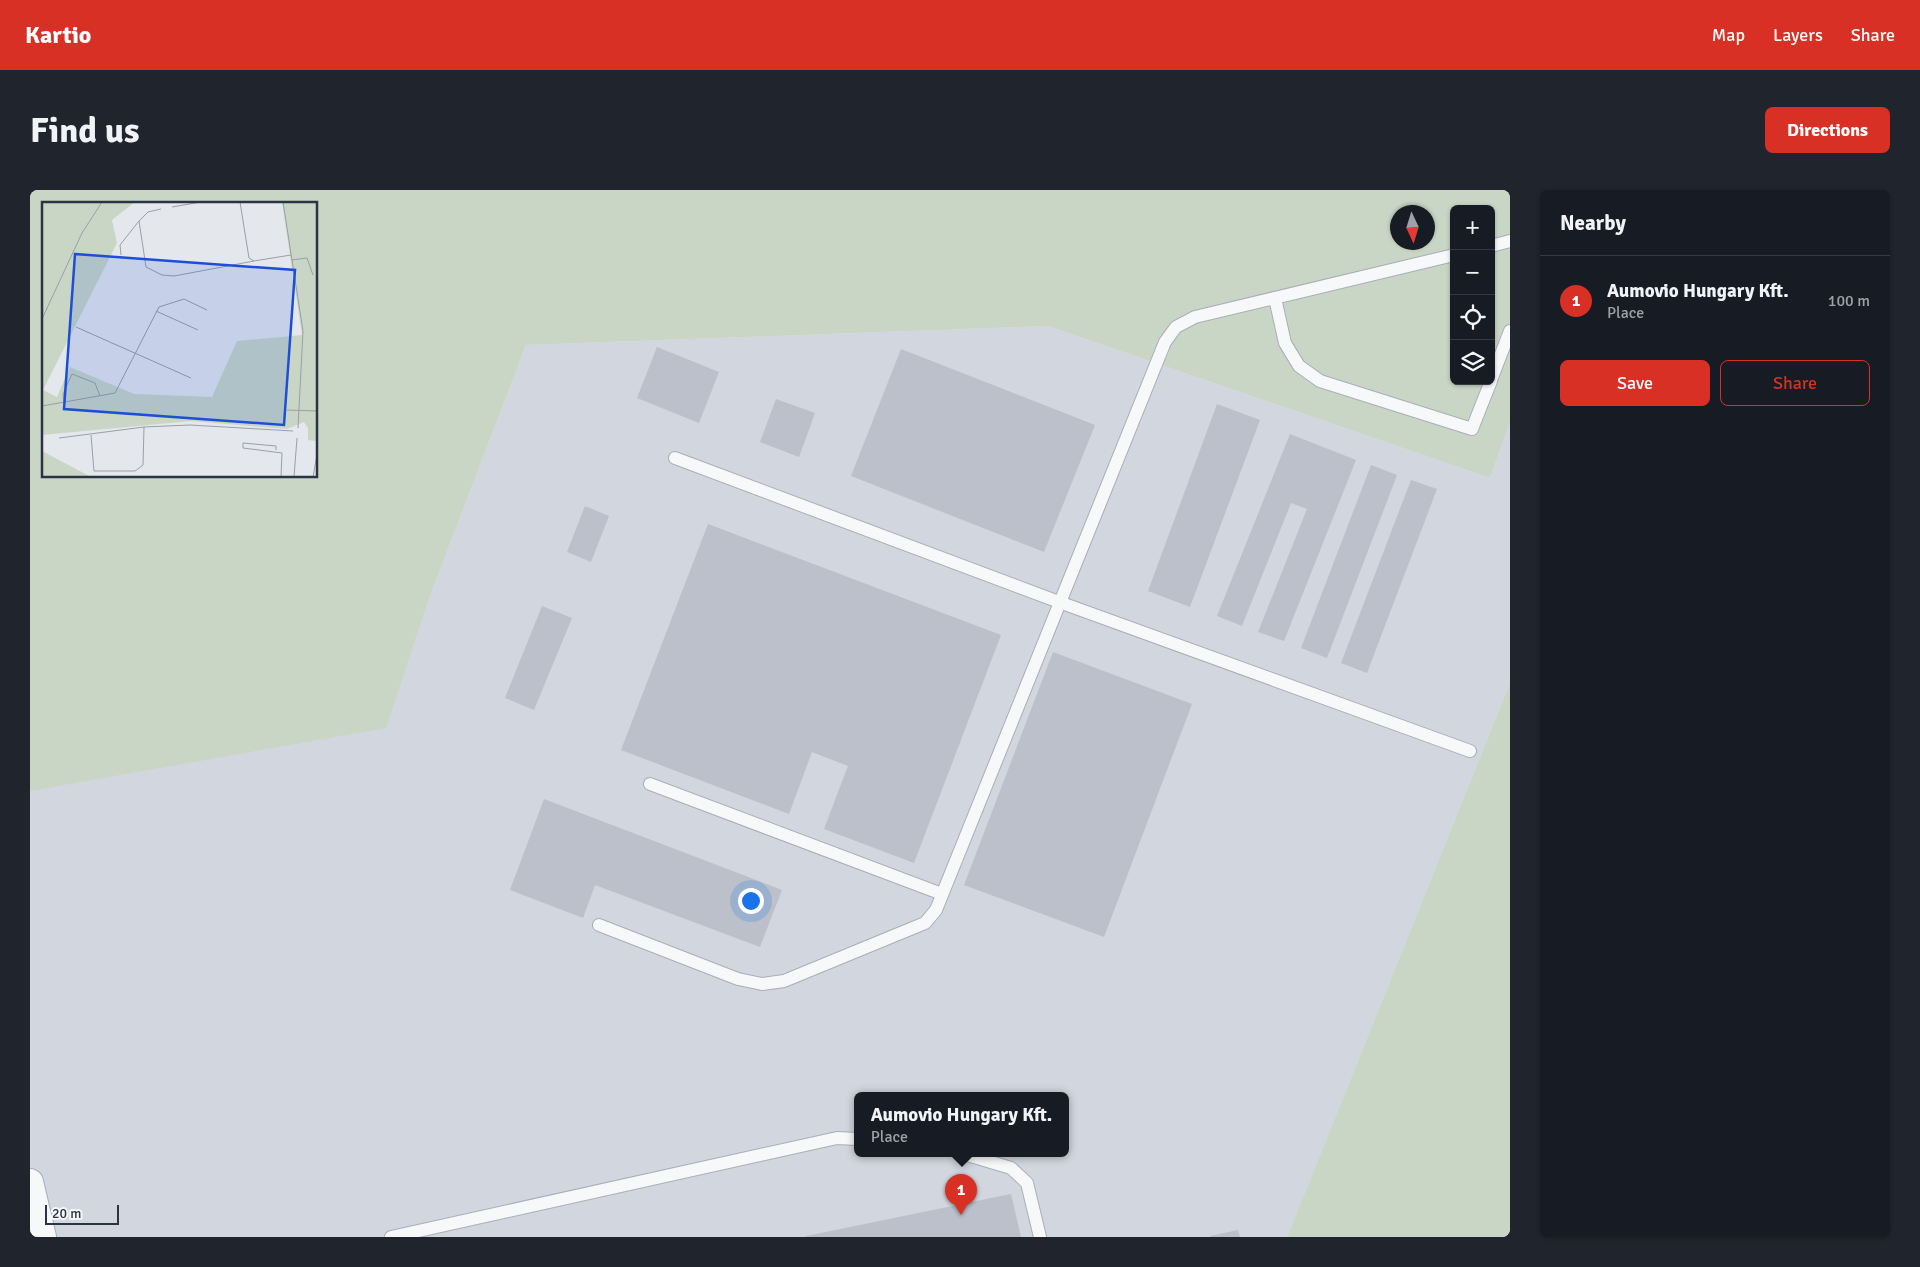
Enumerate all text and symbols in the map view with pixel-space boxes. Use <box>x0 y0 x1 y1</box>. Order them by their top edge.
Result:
text: Kartio <box>25 20 91 50</box>
text: Map <box>1712 24 1745 46</box>
text: Layers <box>1773 24 1823 46</box>
text: Share <box>1851 24 1895 46</box>
button: Directions <box>1765 107 1890 153</box>
text: Find us <box>30 109 140 152</box>
inset map <box>42 202 318 478</box>
north arrow <box>1390 205 1435 250</box>
map controls <box>1450 205 1495 385</box>
button: + <box>1450 205 1495 250</box>
text: Nearby <box>1560 210 1626 236</box>
button: − <box>1450 250 1495 295</box>
text: Aumovio Hungary Kft. <box>1607 279 1789 303</box>
text: 1 <box>1572 291 1580 311</box>
text: 100 m <box>1828 291 1870 311</box>
button: locate <box>1450 295 1495 340</box>
text: Place <box>1607 303 1644 323</box>
button: layers <box>1450 340 1495 385</box>
button: Save <box>1560 360 1710 406</box>
button: Share <box>1720 360 1870 406</box>
your location <box>738 888 764 914</box>
popup <box>854 1092 1069 1157</box>
text: Aumovio Hungary Kft. <box>871 1103 1052 1127</box>
text: Place <box>871 1127 908 1147</box>
pin: 1 <box>945 1174 977 1215</box>
scale bar <box>45 1202 119 1225</box>
text: 20 m <box>52 1205 81 1222</box>

